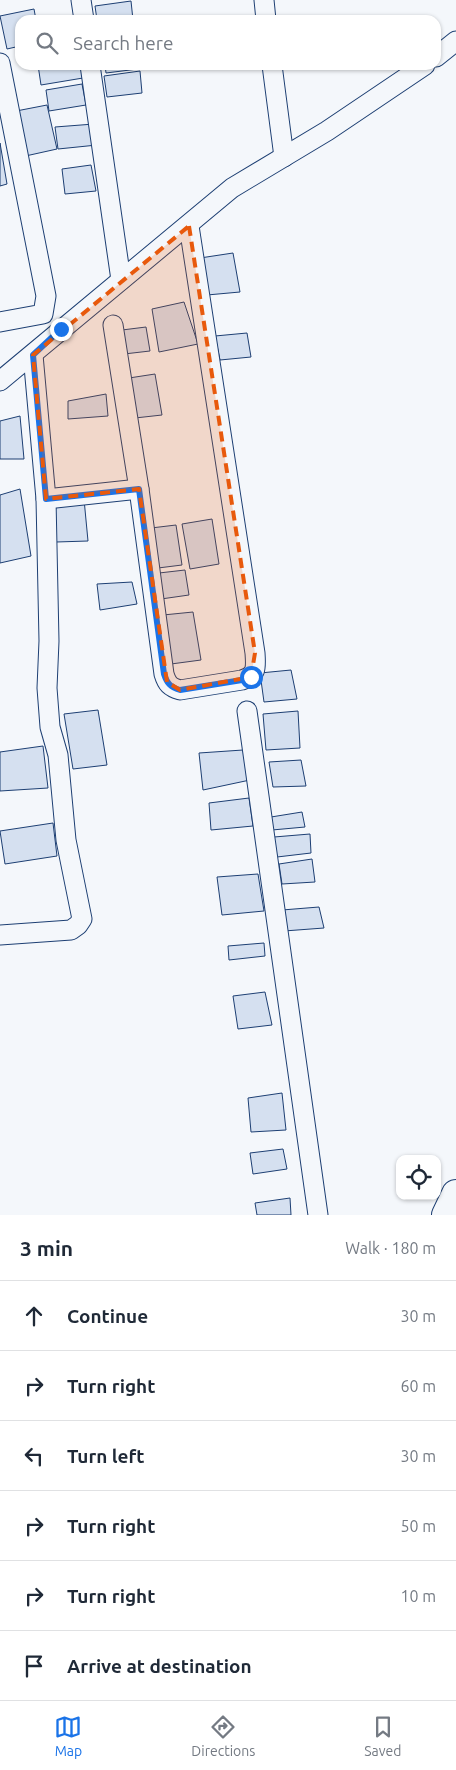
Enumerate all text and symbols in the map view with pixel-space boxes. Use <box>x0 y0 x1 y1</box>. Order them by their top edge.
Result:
search box <box>15 15 441 70</box>
icon: search <box>33 29 61 57</box>
text: Search here <box>73 32 173 54</box>
route end <box>50 318 73 341</box>
route start <box>240 666 263 689</box>
map controls <box>396 1155 441 1200</box>
button: locate <box>396 1155 441 1200</box>
text: 3 min <box>20 1236 73 1260</box>
text: Walk · 180 m <box>345 1239 436 1257</box>
icon: ahead <box>20 1302 48 1330</box>
text: Continue <box>67 1305 148 1327</box>
text: 30 m <box>400 1307 436 1325</box>
icon: right <box>20 1372 48 1400</box>
text: Turn right <box>67 1375 155 1397</box>
text: 60 m <box>400 1377 436 1395</box>
icon: left <box>20 1442 48 1470</box>
text: Turn left <box>67 1445 145 1467</box>
text: 30 m <box>400 1447 436 1465</box>
icon: right <box>20 1512 48 1540</box>
text: Turn right <box>67 1515 155 1537</box>
text: 50 m <box>400 1517 436 1535</box>
icon: right <box>20 1582 48 1610</box>
text: Turn right <box>67 1585 155 1607</box>
text: 10 m <box>400 1587 436 1605</box>
icon: arrive <box>20 1652 48 1680</box>
text: Arrive at destination <box>67 1655 252 1677</box>
tab: Map <box>54 1713 82 1759</box>
tab: Directions <box>191 1713 255 1759</box>
tab: Saved <box>364 1713 402 1759</box>

